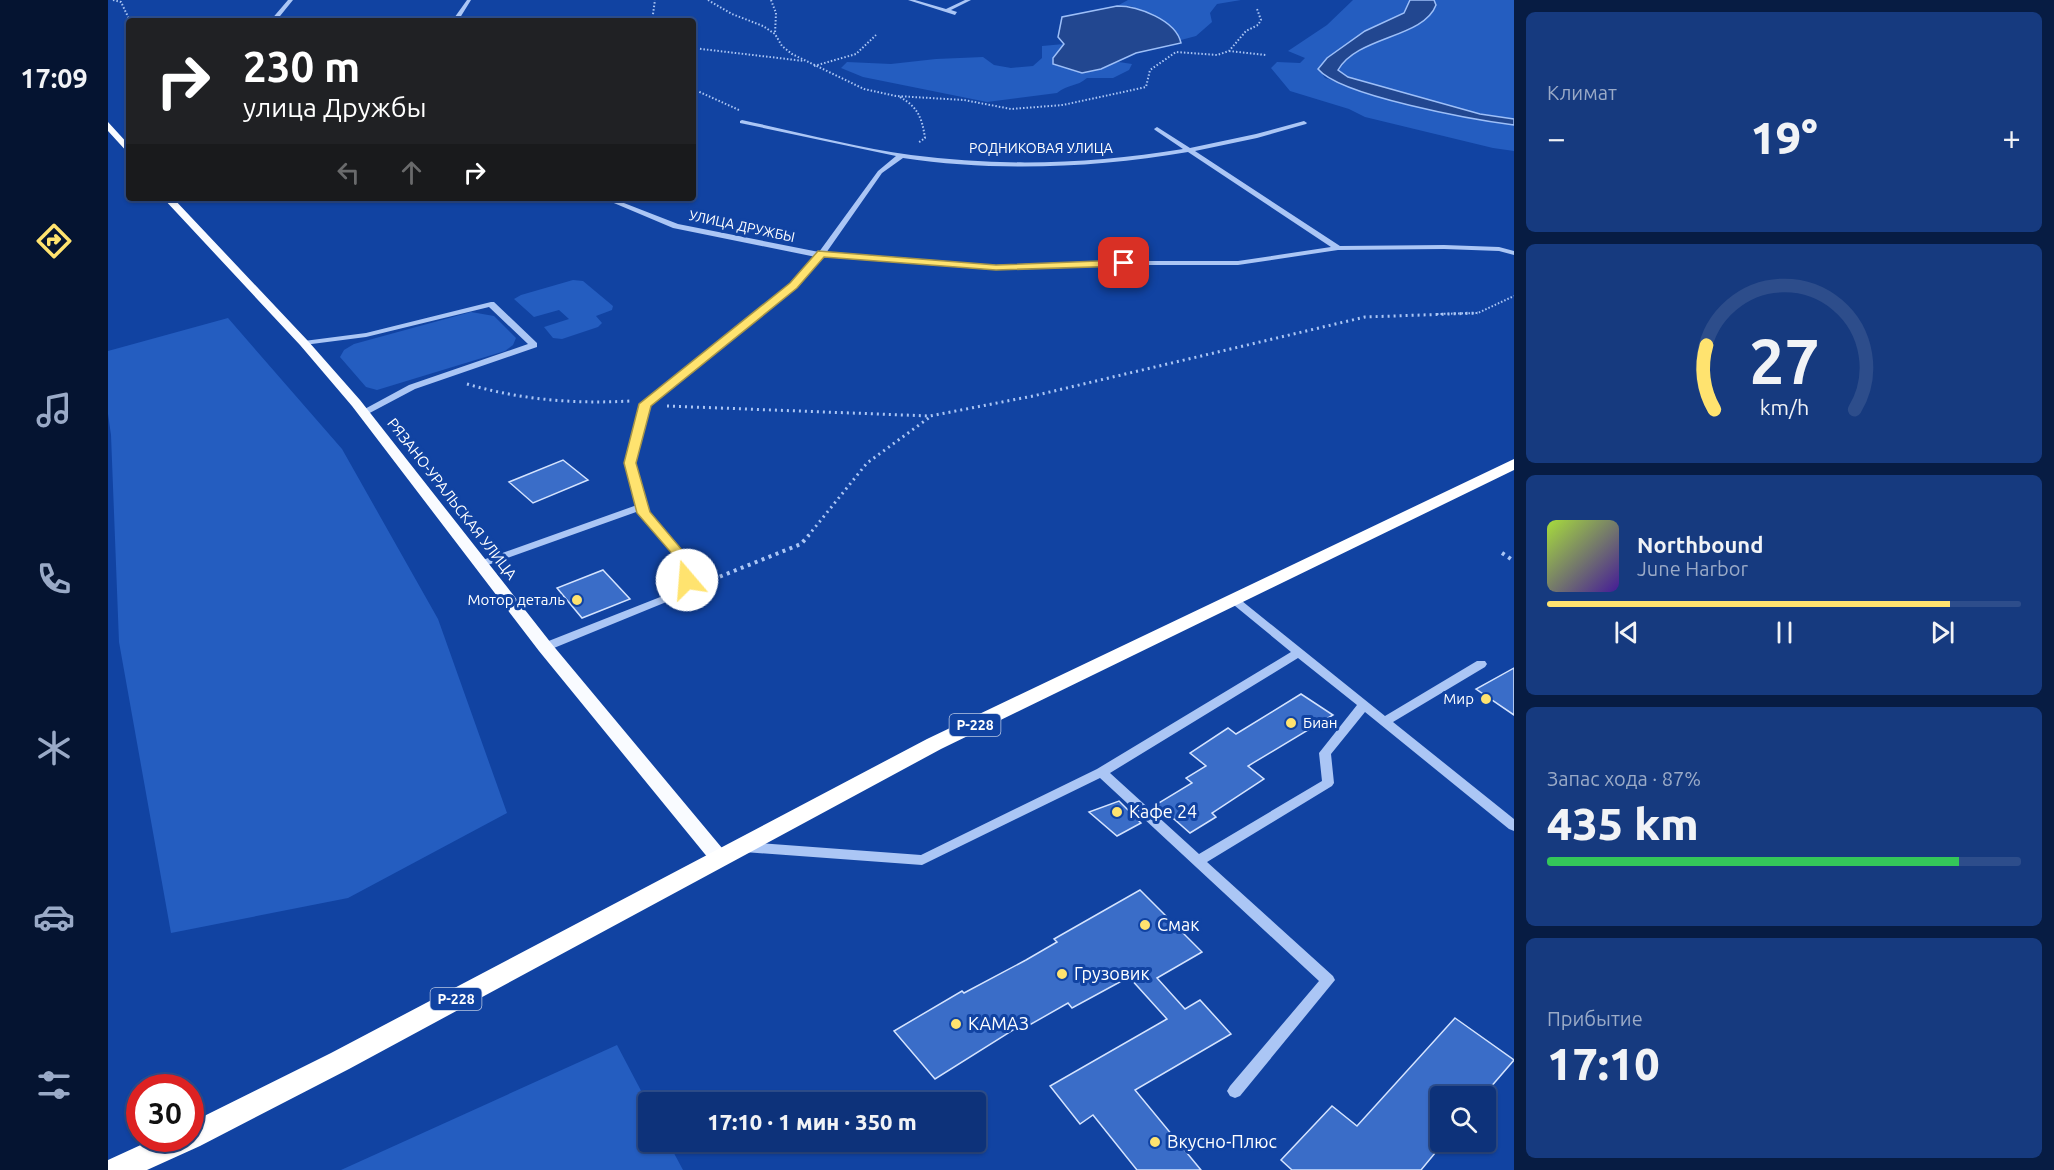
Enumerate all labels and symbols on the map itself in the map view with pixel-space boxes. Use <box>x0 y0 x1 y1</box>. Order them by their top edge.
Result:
street label: РОДНИКОВАЯ УЛИЦА <box>969 140 1113 156</box>
street label: УЛИЦА ДРУЖБЫ <box>688 207 796 245</box>
pin <box>1098 237 1149 288</box>
street label: РЯЗАНО-УРАЛЬСКАЯ УЛИЦА <box>384 415 521 583</box>
position arrow <box>655 548 719 612</box>
place label: Мотор деталь <box>468 591 565 608</box>
marker: Мотор деталь <box>570 593 584 607</box>
place label: Мир <box>1443 690 1474 707</box>
marker: Мир <box>1479 692 1493 706</box>
road number: Р-228 <box>950 714 1000 736</box>
place label: Биан <box>1303 714 1338 731</box>
marker: Биан <box>1284 716 1298 730</box>
place label: Кафе 24 <box>1129 801 1197 821</box>
marker: Кафе 24 <box>1110 805 1124 819</box>
place label: Смак <box>1157 914 1200 934</box>
marker: Смак <box>1138 918 1152 932</box>
place label: Грузовик <box>1074 963 1150 983</box>
marker: Грузовик <box>1055 967 1069 981</box>
road number: Р-228 <box>430 988 482 1010</box>
place label: КАМАЗ <box>968 1013 1029 1033</box>
marker: КАМАЗ <box>949 1017 963 1031</box>
speed limit sign: 30 <box>126 1074 204 1152</box>
place label: Вкусно-Плюс <box>1167 1131 1277 1151</box>
marker: Вкусно-Плюс <box>1148 1135 1162 1149</box>

